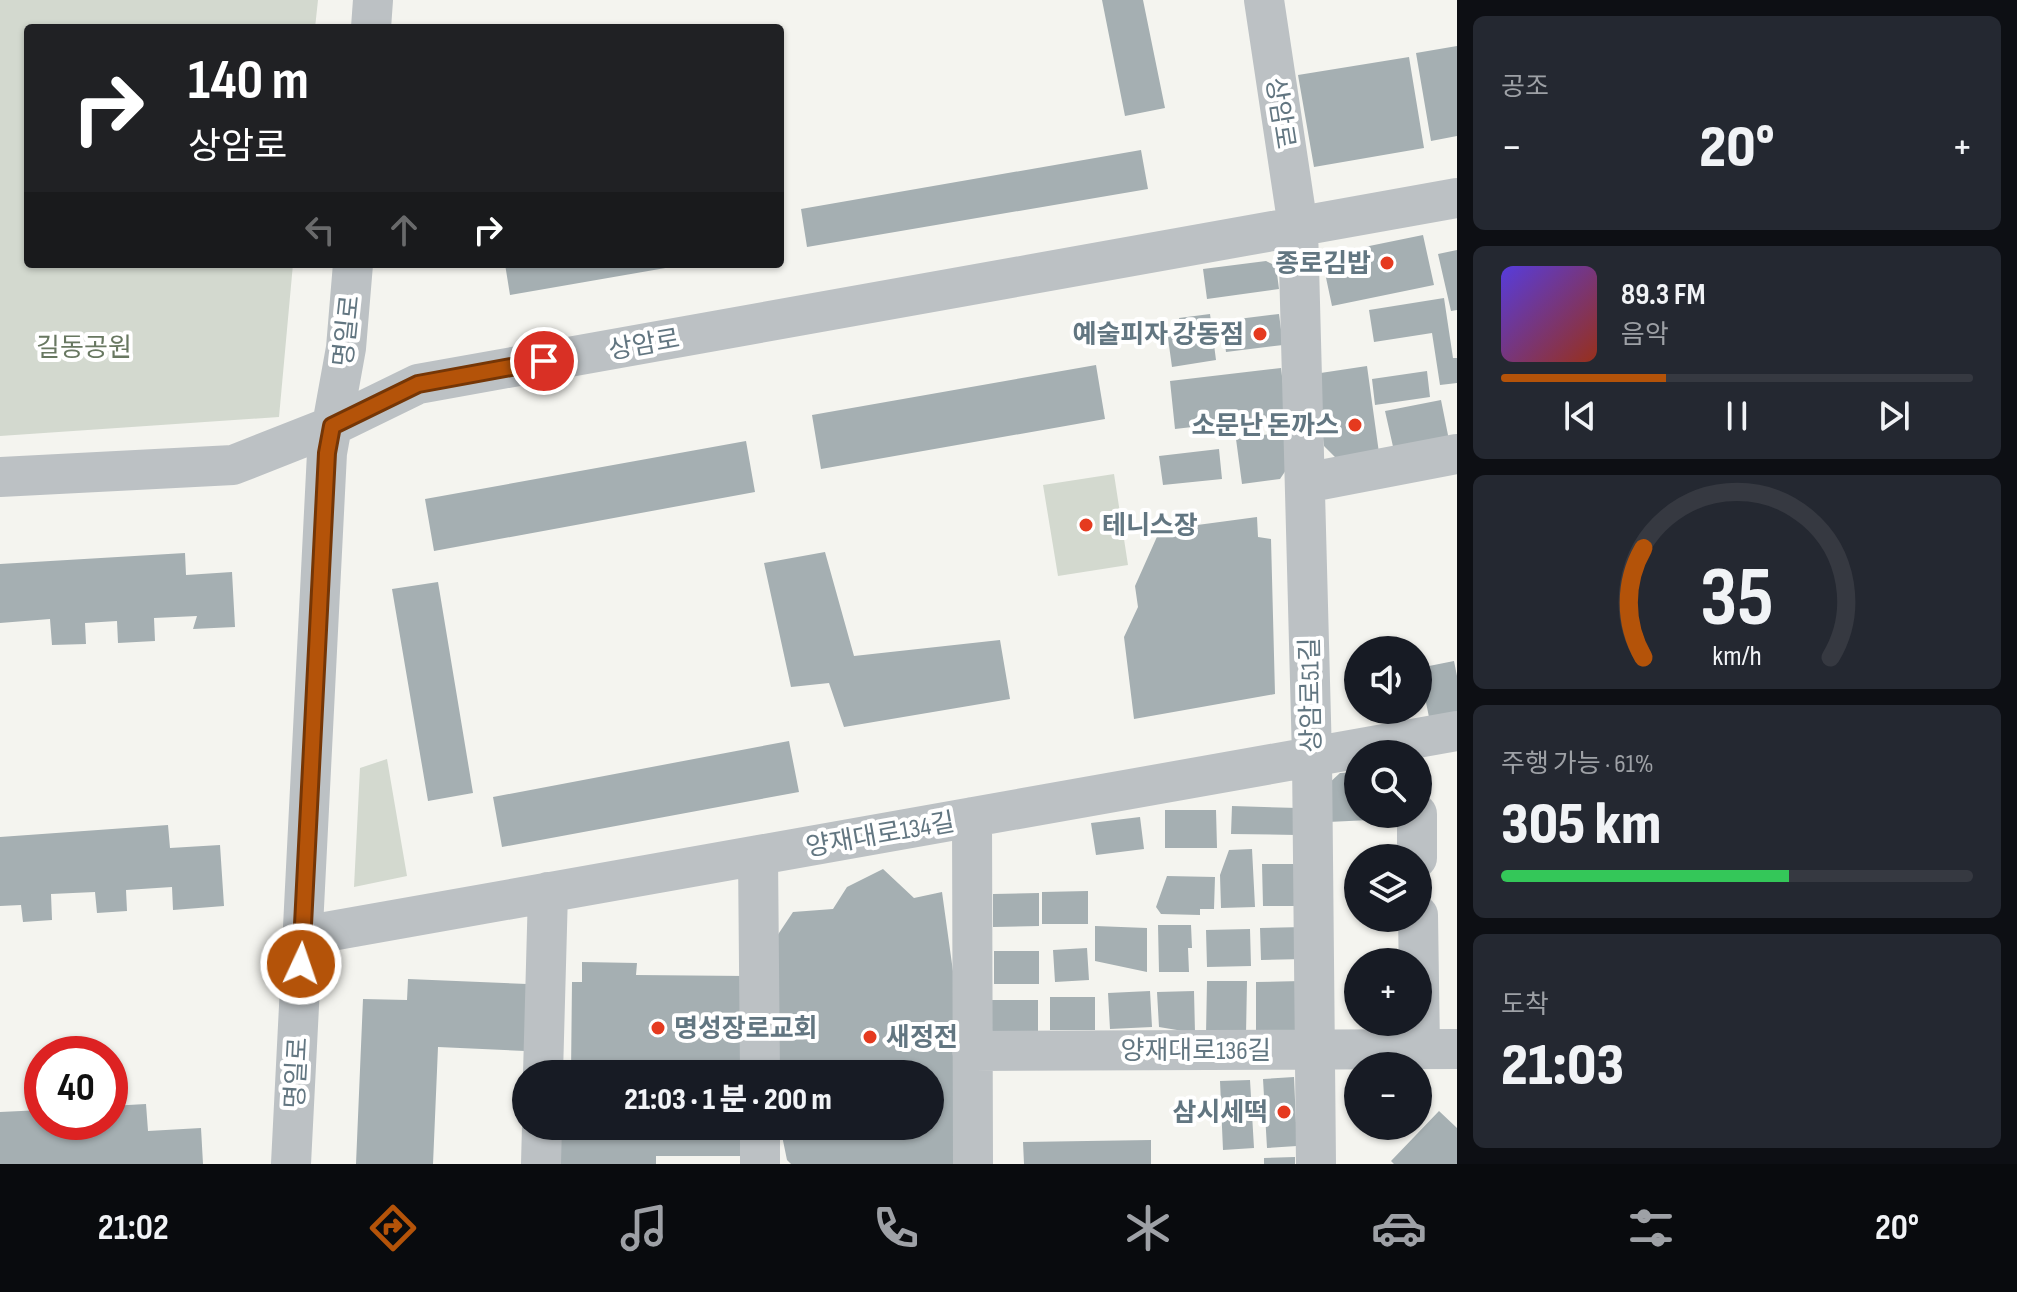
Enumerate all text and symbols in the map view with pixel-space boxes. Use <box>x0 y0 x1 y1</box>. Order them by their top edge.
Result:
text: 140 m <box>188 48 309 115</box>
icon: right <box>56 56 160 160</box>
text: 공조 <box>1501 72 1549 103</box>
street label: 상암로 <box>1259 75 1300 151</box>
text: 20° <box>1699 112 1775 184</box>
text: − <box>1501 121 1523 174</box>
text: + <box>1951 121 1973 174</box>
text: 상암로 <box>188 126 287 169</box>
icon: left <box>298 208 342 252</box>
icon: ahead <box>382 208 426 252</box>
icon: right <box>466 208 510 252</box>
place label: 종로김밥 <box>1275 249 1371 280</box>
marker: 종로김밥 <box>1378 254 1396 272</box>
text: 89.3 FM <box>1621 277 1705 313</box>
street label: 명일로 <box>328 294 367 368</box>
place label: 예술피자 강동점 <box>1073 320 1244 351</box>
text: 음악 <box>1621 320 1669 351</box>
street label: 상암로 <box>606 324 682 367</box>
marker: 예술피자 강동점 <box>1251 325 1269 343</box>
pin <box>510 327 578 395</box>
park label: 길동공원 <box>36 333 132 364</box>
icon: arrive <box>522 339 566 383</box>
icon: previous <box>1558 394 1602 438</box>
icon: pause <box>1715 394 1759 438</box>
icon: next <box>1872 394 1916 438</box>
place label: 소문난 돈까스 <box>1191 411 1339 442</box>
marker: 소문난 돈까스 <box>1346 416 1364 434</box>
place label: 테니스장 <box>1102 511 1198 542</box>
marker: 테니스장 <box>1077 516 1095 534</box>
text: 35 <box>1700 549 1774 649</box>
map controls <box>1344 636 1432 1140</box>
button: sound <box>1344 636 1432 724</box>
street label: 상암로51길 <box>1295 637 1328 753</box>
text: km/h <box>1712 639 1762 674</box>
button: search <box>1344 740 1432 828</box>
text: 주행 가능 · 61% <box>1501 749 1654 780</box>
text: 305 km <box>1501 789 1661 861</box>
street label: 양재대로134길 <box>803 807 957 864</box>
button: layers <box>1344 844 1432 932</box>
position arrow <box>259 922 343 1006</box>
button: + <box>1344 948 1432 1036</box>
text: 도착 <box>1501 990 1549 1021</box>
place label: 명성장로교회 <box>674 1014 818 1045</box>
marker: 명성장로교회 <box>649 1019 667 1037</box>
place label: 새정전 <box>886 1023 958 1054</box>
marker: 새정전 <box>861 1028 879 1046</box>
text: 21:03 <box>1501 1030 1624 1102</box>
speed limit sign: 40 <box>24 1036 128 1140</box>
street label: 명일로 <box>280 1036 315 1110</box>
street label: 양재대로136길 <box>1121 1036 1271 1067</box>
button: − <box>1344 1052 1432 1140</box>
text: 21:03 · 1 분 · 200 m <box>624 1082 832 1118</box>
place label: 삼시세떡 <box>1172 1098 1268 1129</box>
marker: 삼시세떡 <box>1275 1103 1293 1121</box>
icon: directions <box>365 1200 421 1256</box>
icon: music <box>616 1200 672 1256</box>
icon: phone <box>868 1200 924 1256</box>
icon: climate <box>1120 1200 1176 1256</box>
icon: car <box>1371 1200 1427 1256</box>
icon: filters <box>1623 1200 1679 1256</box>
text: 21:02 <box>98 1207 169 1250</box>
text: 20° <box>1875 1207 1919 1250</box>

